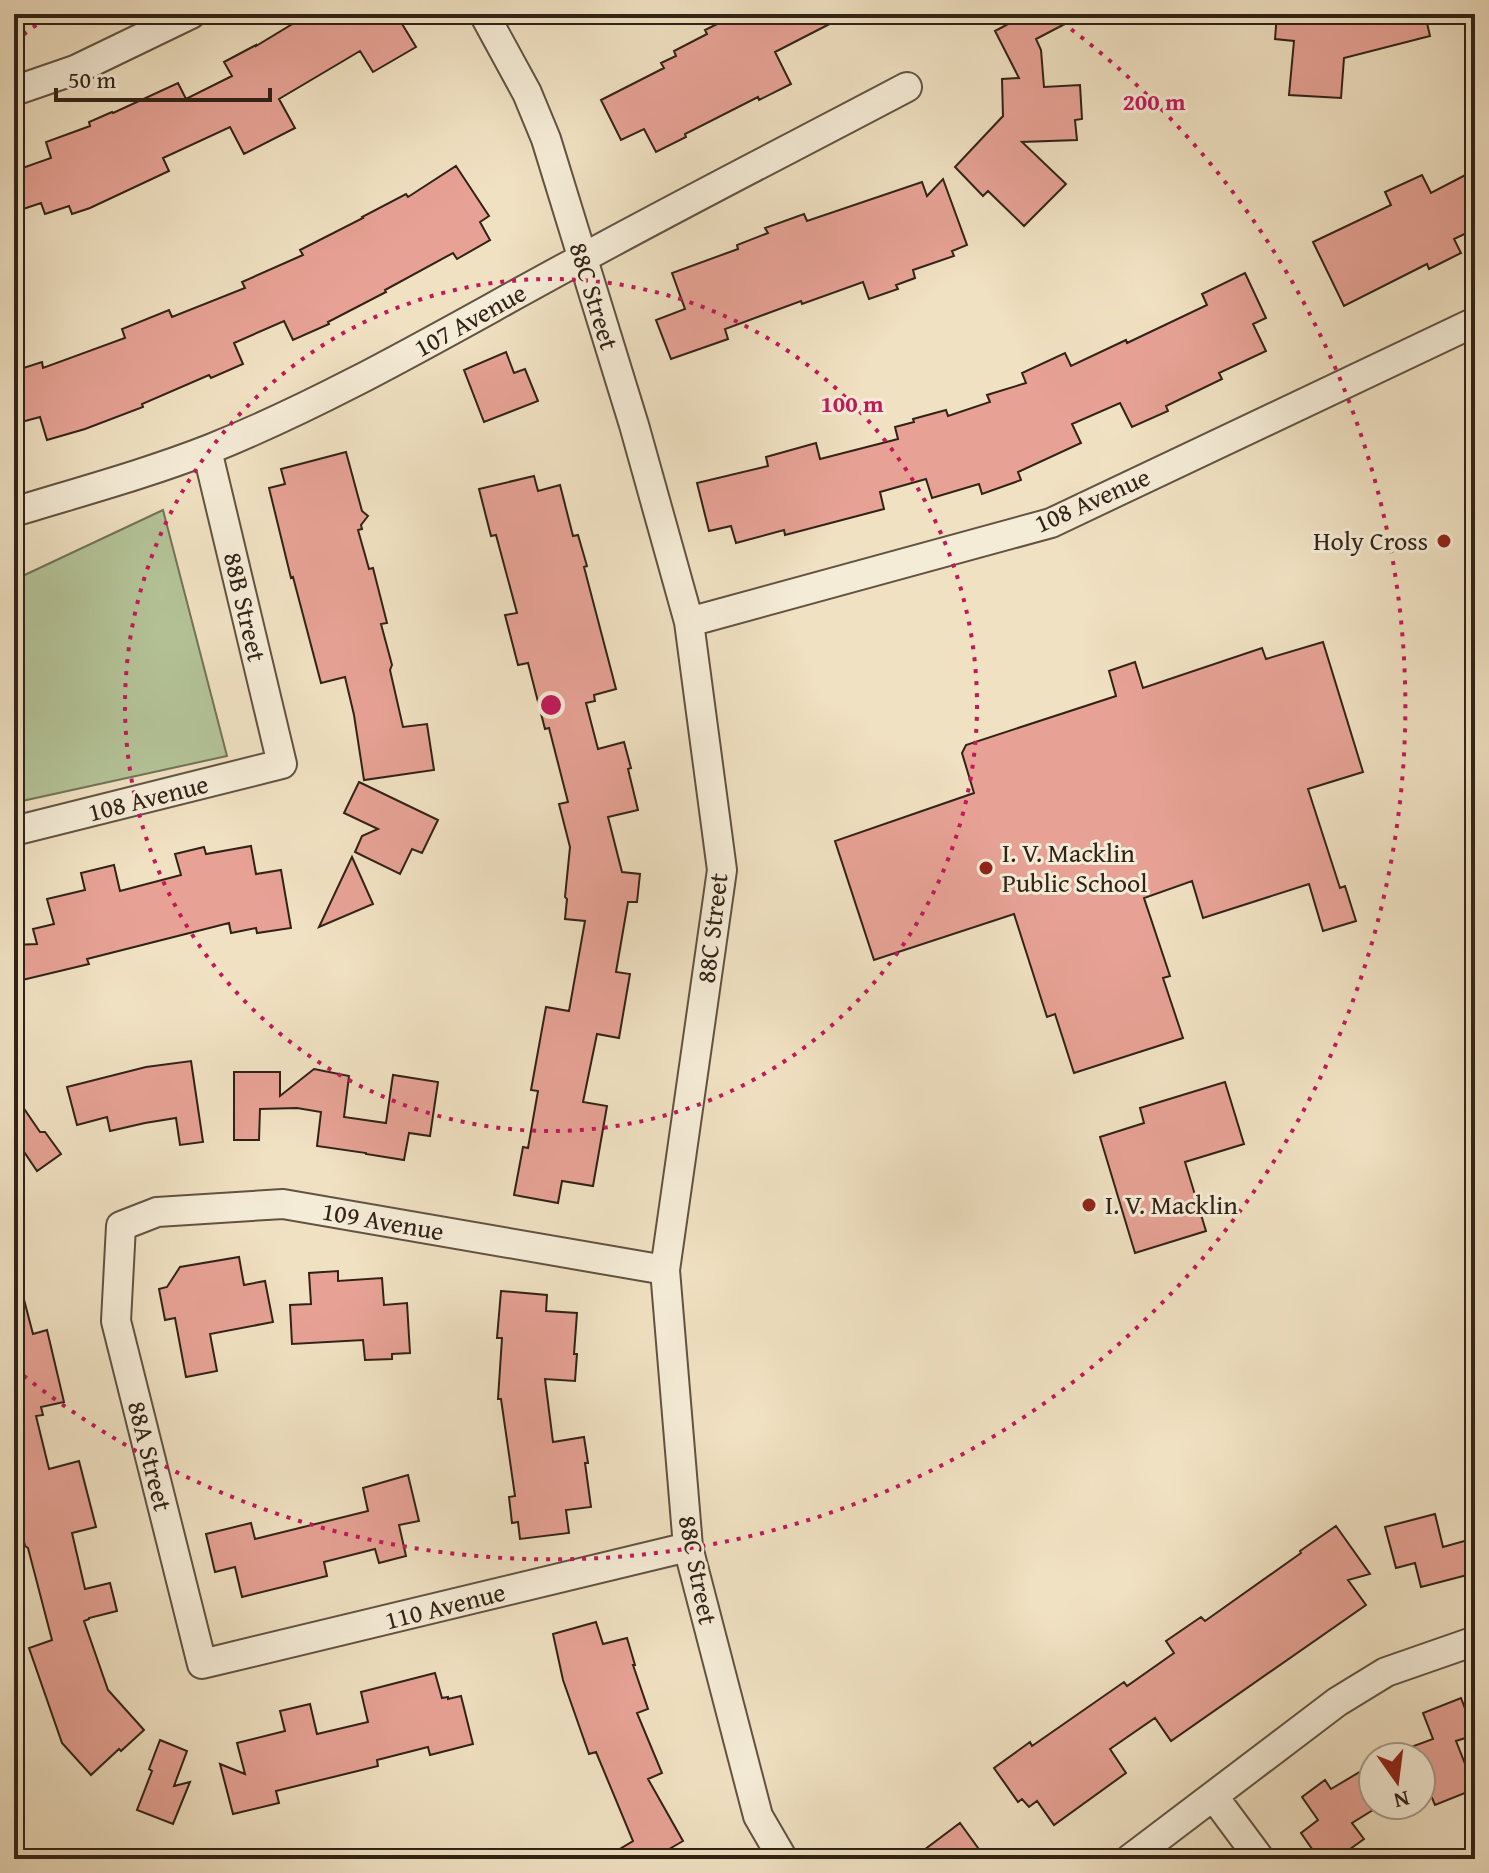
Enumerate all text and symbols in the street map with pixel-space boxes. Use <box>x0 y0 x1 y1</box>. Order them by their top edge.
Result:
scale bar <box>56 52 270 102</box>
text: 50 m <box>68 62 116 97</box>
text: 200 m <box>1122 84 1186 119</box>
street label: 88C Street <box>560 237 629 354</box>
street label: 107 Avenue <box>406 273 533 366</box>
text: 100 m <box>820 386 884 421</box>
street label: 108 Avenue <box>1028 457 1156 542</box>
place label: Holy Cross <box>1313 521 1428 560</box>
marker: Holy Cross <box>1435 532 1453 550</box>
street label: 88B Street <box>214 548 277 665</box>
centre of rings <box>537 691 565 719</box>
street label: 108 Avenue <box>83 764 212 831</box>
place label: I. V. Macklin Public School <box>1002 833 1148 902</box>
marker: I. V. Macklin Public School <box>977 859 995 877</box>
street label: 88C Street <box>685 871 738 985</box>
place label: I. V. Macklin <box>1105 1185 1238 1224</box>
street label: 109 Avenue <box>319 1191 447 1250</box>
marker: I. V. Macklin <box>1080 1196 1098 1214</box>
street label: 88A Street <box>118 1397 183 1515</box>
street label: 88C Street <box>669 1512 728 1628</box>
street label: 110 Avenue <box>380 1572 509 1639</box>
north arrow <box>1357 1741 1437 1821</box>
text: N <box>1391 1783 1413 1818</box>

